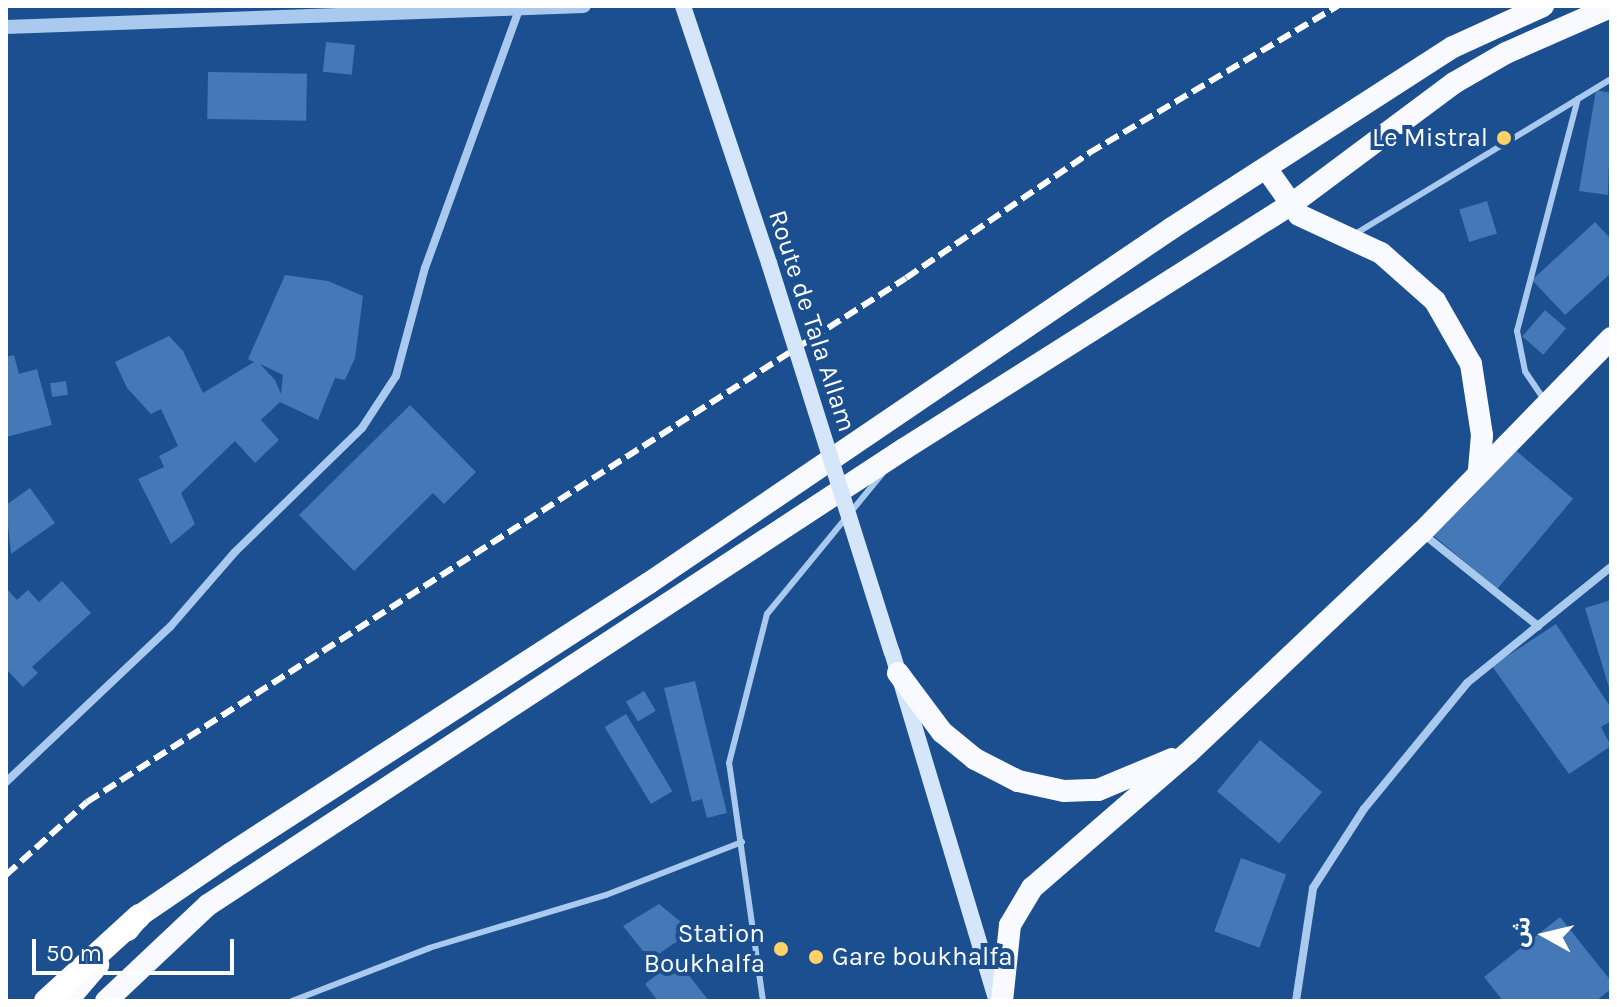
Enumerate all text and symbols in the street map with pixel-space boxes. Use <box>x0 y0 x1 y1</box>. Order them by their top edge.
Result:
place label: Le Mistral <box>1372 122 1488 154</box>
marker: Le Mistral <box>1495 129 1513 147</box>
street label: Route de Tala Allam <box>761 206 863 436</box>
north arrow <box>1505 895 1585 975</box>
text: ش <box>1506 915 1536 948</box>
place label: Station Boukhalfa <box>644 918 765 980</box>
scale bar <box>36 923 238 973</box>
text: 50 m <box>46 939 102 967</box>
marker: Station Boukhalfa <box>772 940 790 958</box>
place label: Gare boukhalfa <box>832 941 1012 973</box>
marker: Gare boukhalfa <box>807 948 825 966</box>

